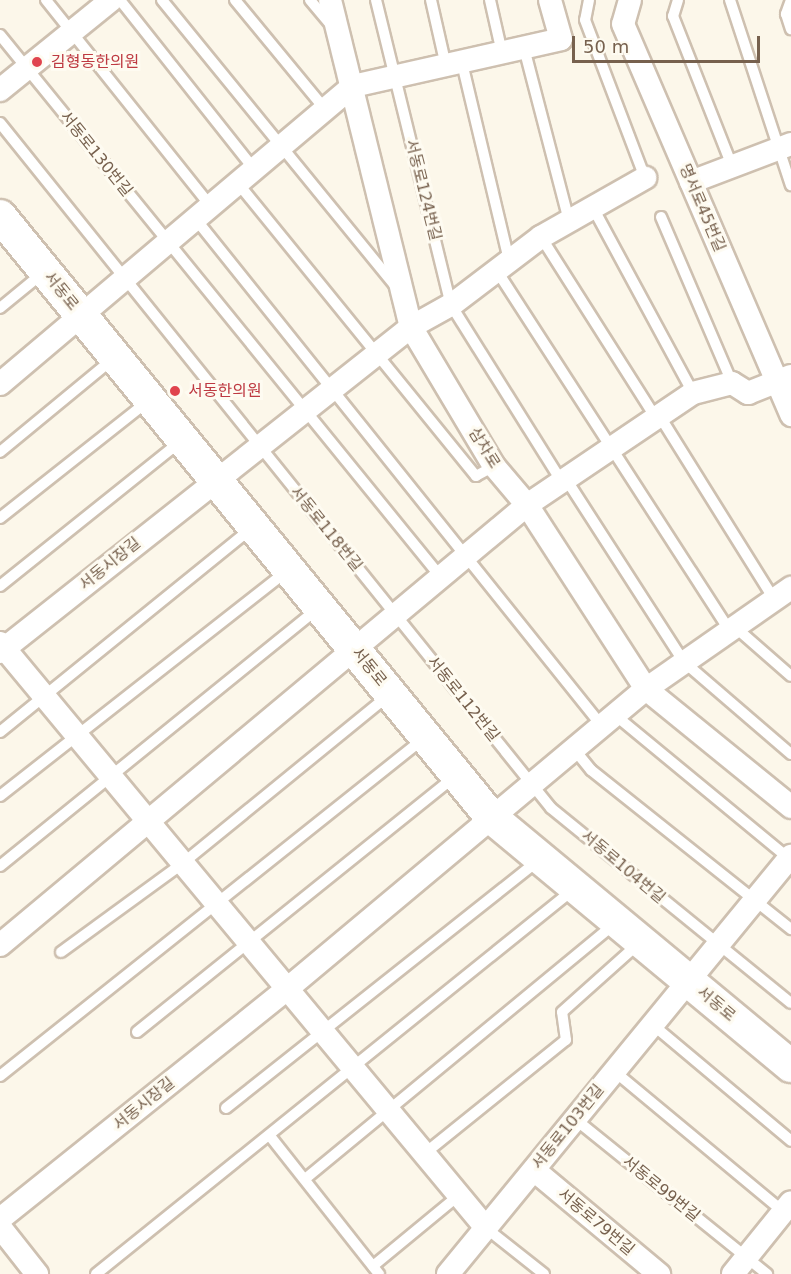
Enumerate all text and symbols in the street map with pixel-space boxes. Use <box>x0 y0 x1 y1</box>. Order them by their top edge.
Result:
scale bar <box>575 24 762 62</box>
text: 50 m <box>583 36 629 57</box>
place label: 김형동한의원 <box>51 52 139 72</box>
marker: 김형동한의원 <box>28 53 46 71</box>
street label: 서동로130번길 <box>56 107 136 201</box>
street label: 서동로124번길 <box>401 137 445 243</box>
street label: 명서로45번길 <box>675 161 729 255</box>
street label: 서동로 <box>40 268 82 314</box>
place label: 서동한의원 <box>188 381 262 401</box>
marker: 서동한의원 <box>166 382 184 400</box>
street label: 삼차로 <box>464 424 504 472</box>
street label: 서동로118번길 <box>286 482 366 576</box>
street label: 서동시장길 <box>75 533 145 595</box>
street label: 서동로 <box>348 644 390 690</box>
street label: 서동로112번길 <box>423 652 503 746</box>
street label: 서동로104번길 <box>577 826 669 908</box>
street label: 서동로 <box>693 982 739 1026</box>
street label: 서동시장길 <box>109 1073 179 1135</box>
street label: 서동로103번길 <box>528 1080 608 1174</box>
street label: 서동로99번길 <box>618 1152 704 1226</box>
street label: 서동로79번길 <box>554 1184 638 1260</box>

